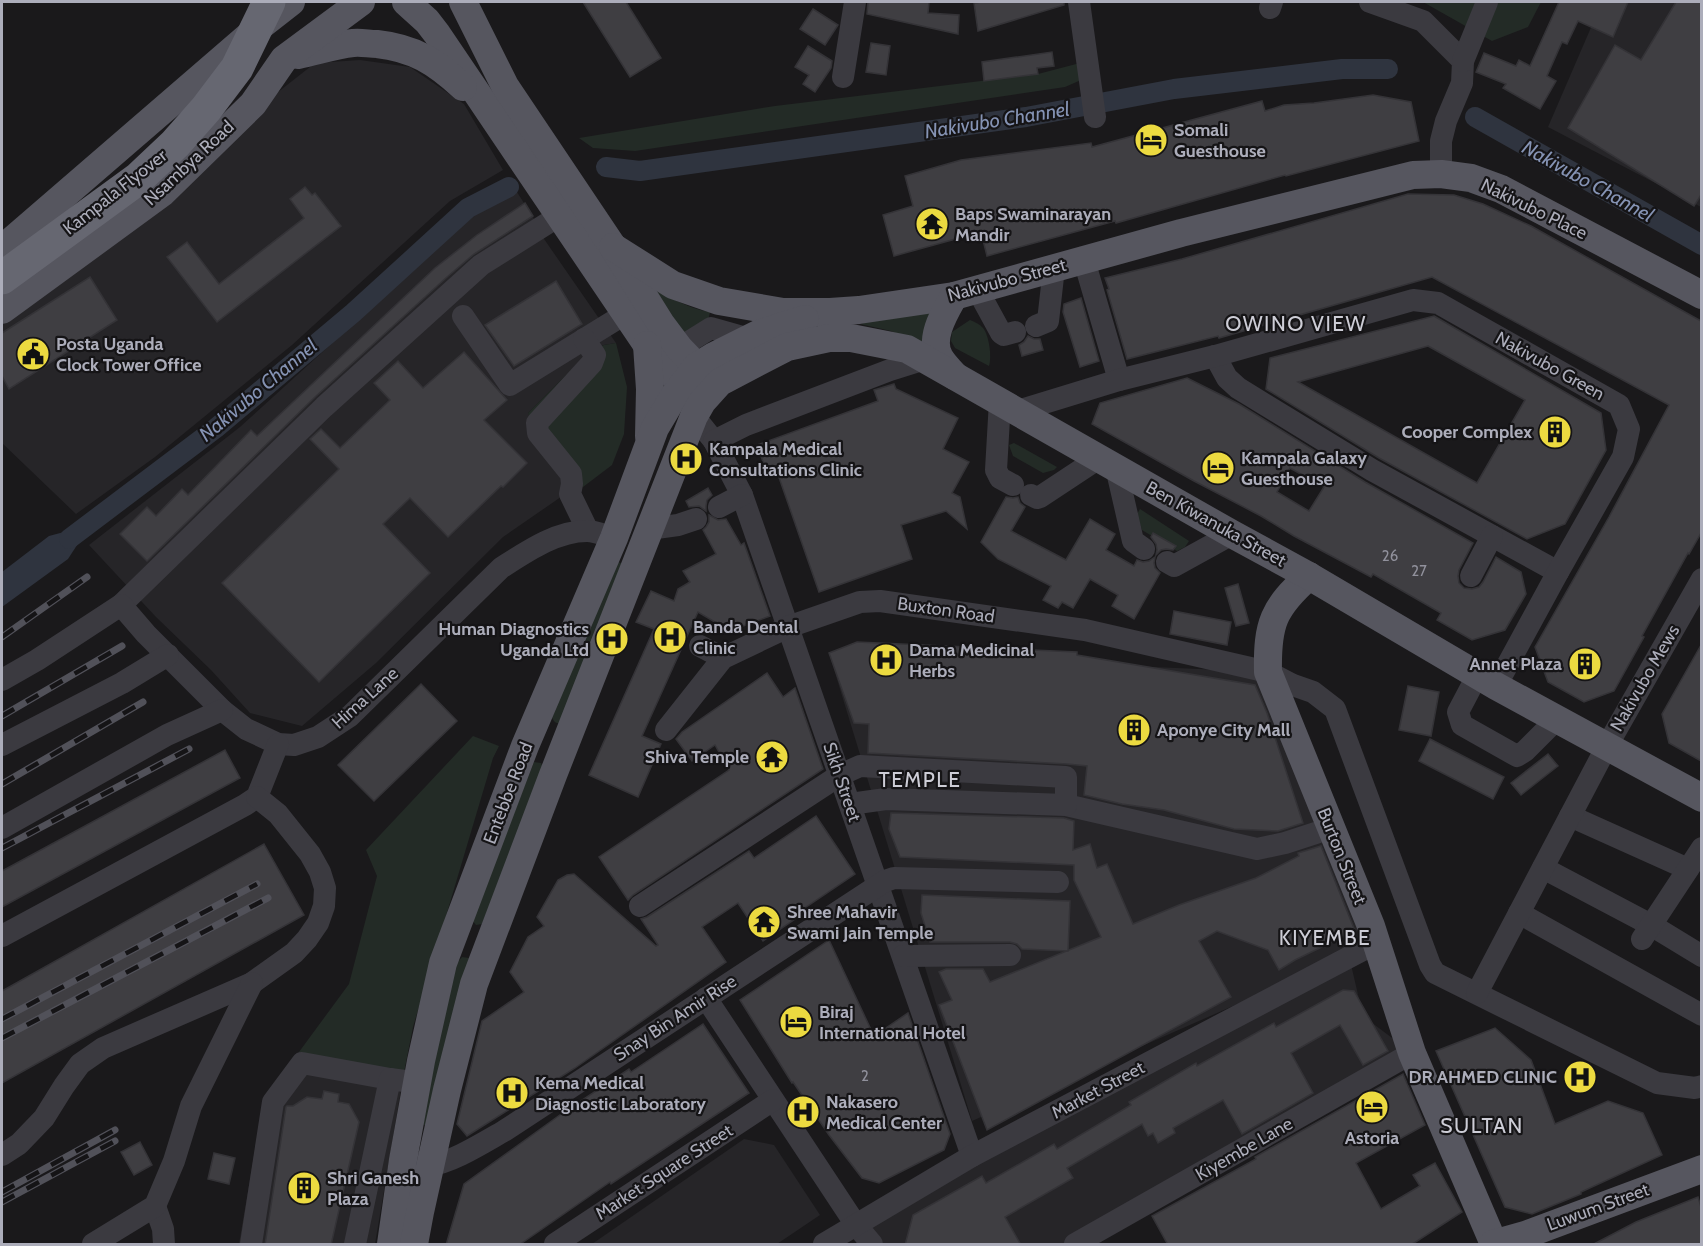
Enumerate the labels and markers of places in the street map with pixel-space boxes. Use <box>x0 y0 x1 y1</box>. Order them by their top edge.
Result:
place label: Somali Guesthouse <box>1174 119 1266 162</box>
hotel icon: Somali Guesthouse <box>1133 122 1169 158</box>
place label: Baps Swaminarayan Mandir <box>955 203 1111 246</box>
temple icon: Baps Swaminarayan Mandir <box>914 206 950 242</box>
place label: Posta Uganda Clock Tower Office <box>56 333 202 376</box>
public building icon: Posta Uganda Clock Tower Office <box>15 336 51 372</box>
building icon: Cooper Complex <box>1537 414 1573 450</box>
place label: Cooper Complex <box>1401 421 1532 443</box>
place label: Kampala Medical Consultations Clinic <box>709 438 862 481</box>
hospital icon: Kampala Medical Consultations Clinic <box>668 441 704 477</box>
place label: Kampala Galaxy Guesthouse <box>1241 447 1367 490</box>
hotel icon: Kampala Galaxy Guesthouse <box>1200 450 1236 486</box>
place label: Banda Dental Clinic <box>693 616 799 659</box>
place label: Human Diagnostics Uganda Ltd <box>438 618 589 661</box>
hospital icon: Banda Dental Clinic <box>652 619 688 655</box>
hospital icon: Human Diagnostics Uganda Ltd <box>594 621 630 657</box>
place label: Dama Medicinal Herbs <box>909 639 1034 682</box>
hospital icon: Dama Medicinal Herbs <box>868 642 904 678</box>
building icon: Annet Plaza <box>1567 646 1603 682</box>
place label: Annet Plaza <box>1470 653 1562 675</box>
building icon: Aponye City Mall <box>1116 712 1152 748</box>
place label: Aponye City Mall <box>1157 719 1290 741</box>
temple icon: Shiva Temple <box>754 739 790 775</box>
place label: Shiva Temple <box>645 746 749 768</box>
place label: Shree Mahavir Swami Jain Temple <box>787 901 933 944</box>
temple icon: Shree Mahavir Swami Jain Temple <box>746 904 782 940</box>
place label: Biraj International Hotel <box>819 1001 966 1044</box>
hotel icon: Biraj International Hotel <box>778 1004 814 1040</box>
hospital icon: DR AHMED CLINIC <box>1562 1059 1598 1095</box>
place label: DR AHMED CLINIC <box>1408 1066 1557 1088</box>
place label: Kema Medical Diagnostic Laboratory <box>535 1072 706 1115</box>
hospital icon: Kema Medical Diagnostic Laboratory <box>494 1075 530 1111</box>
hotel icon: Astoria <box>1354 1089 1390 1125</box>
place label: Nakasero Medical Center <box>826 1091 942 1134</box>
hospital icon: Nakasero Medical Center <box>785 1094 821 1130</box>
place label: Astoria <box>1345 1127 1399 1149</box>
place label: Shri Ganesh Plaza <box>327 1167 419 1210</box>
building icon: Shri Ganesh Plaza <box>286 1170 322 1206</box>

